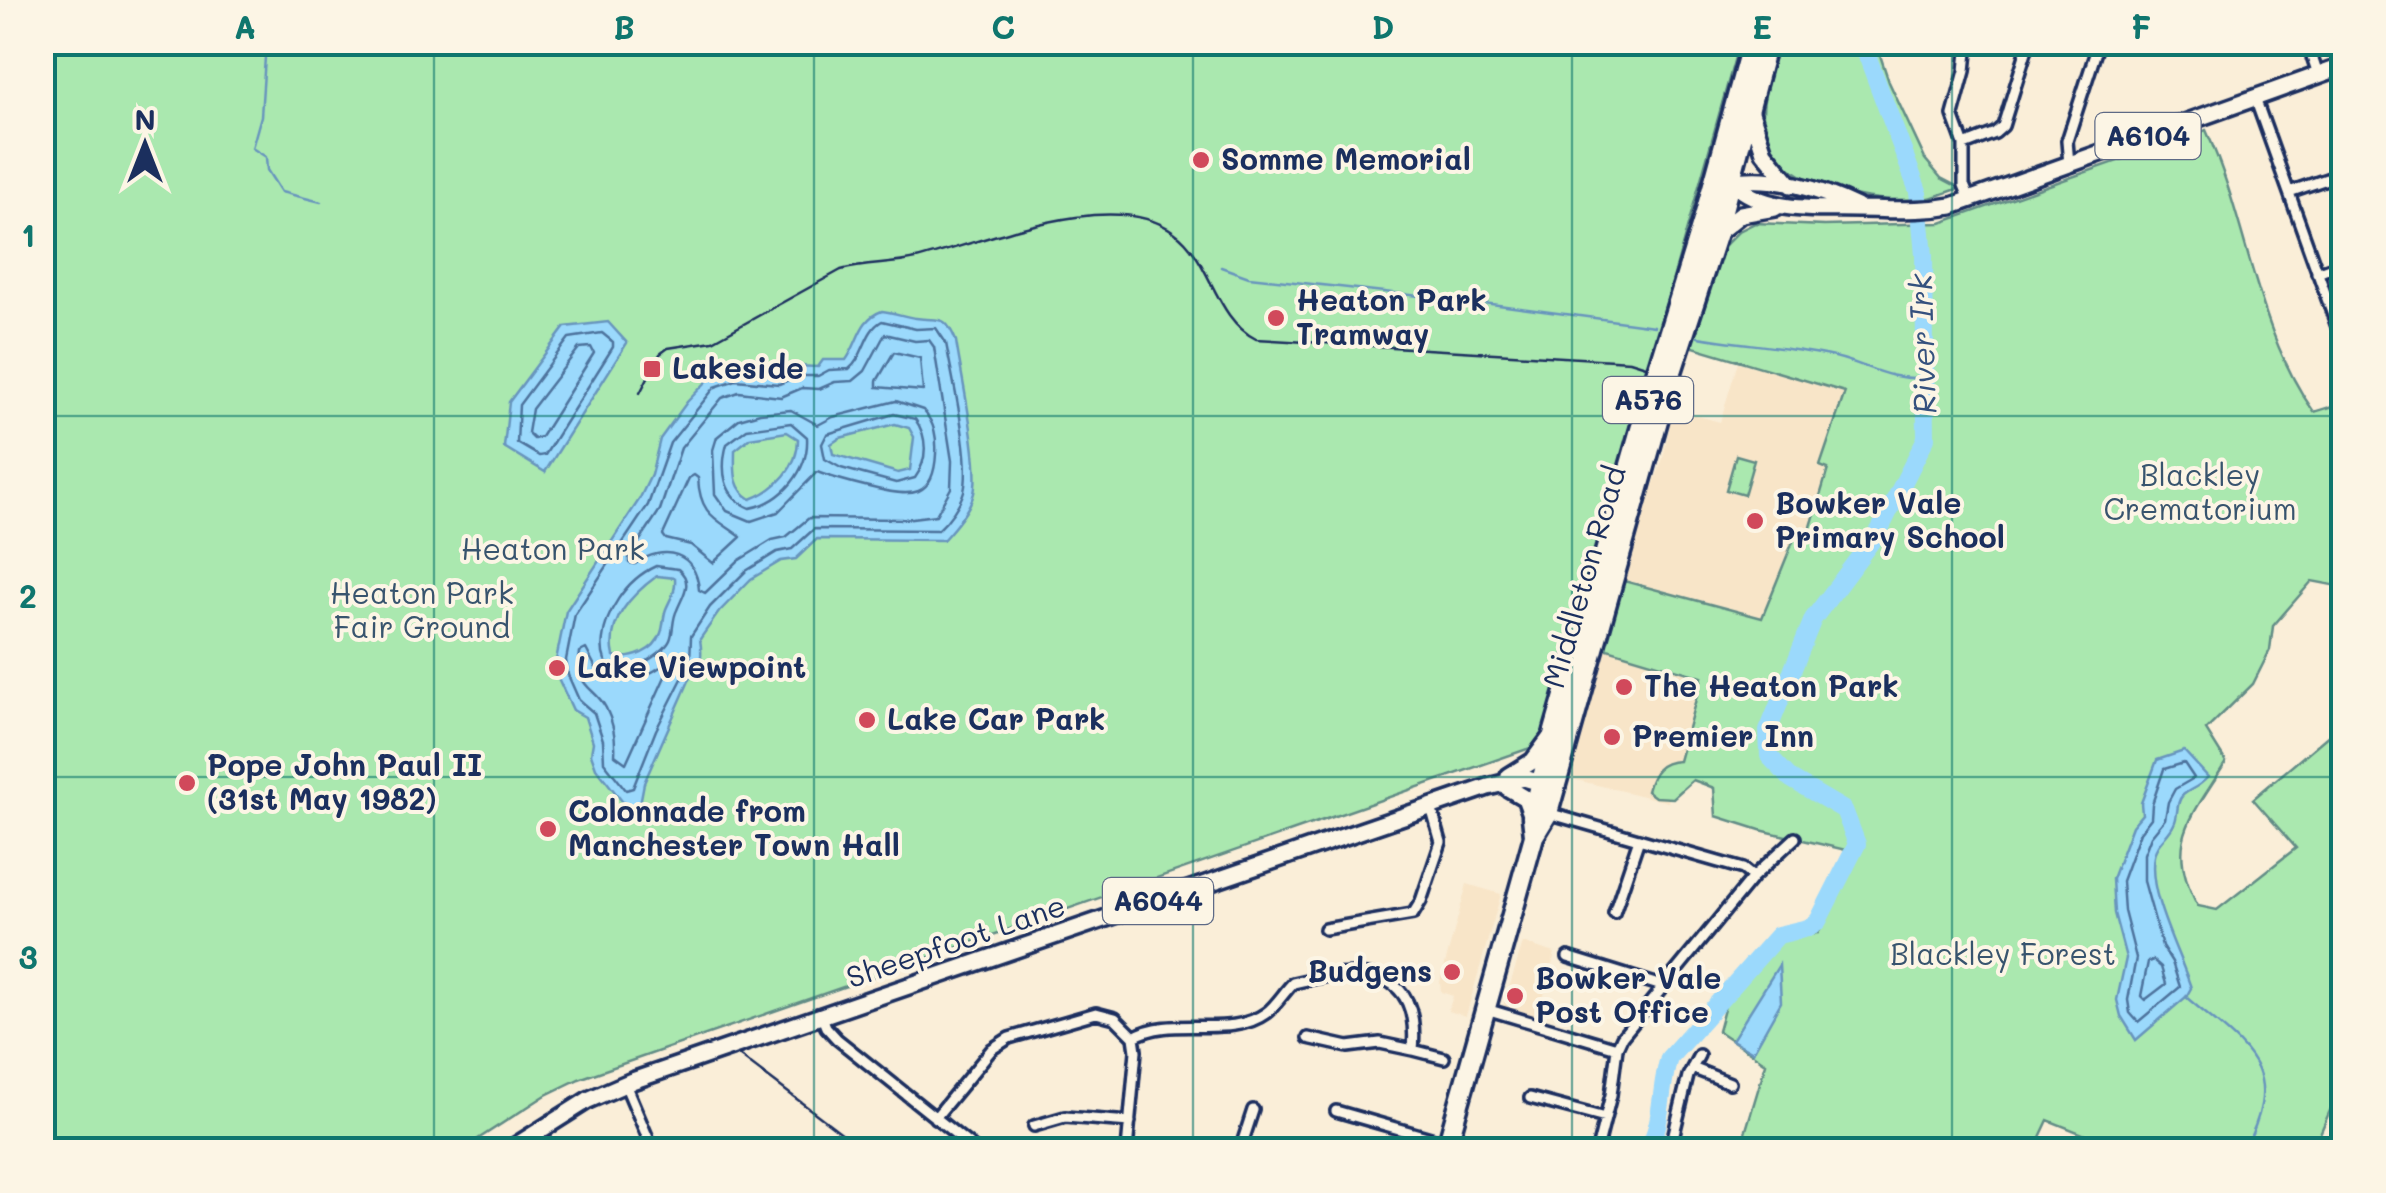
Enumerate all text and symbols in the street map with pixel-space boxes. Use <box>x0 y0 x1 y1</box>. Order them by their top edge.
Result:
text: A <box>234 5 256 47</box>
text: B <box>613 5 635 47</box>
text: C <box>991 5 1015 47</box>
text: D <box>1372 5 1394 47</box>
text: E <box>1752 5 1772 47</box>
text: F <box>2131 5 2151 47</box>
north arrow <box>95 95 195 195</box>
text: N <box>134 101 156 137</box>
road number: A6104 <box>2096 113 2200 159</box>
place label: Somme Memorial <box>1221 138 1471 178</box>
marker: Somme Memorial <box>1190 149 1212 171</box>
text: 1 <box>21 213 35 255</box>
water label: River Irk <box>1898 272 1944 415</box>
place label: Heaton Park Tramway <box>1296 279 1487 353</box>
marker: Heaton Park Tramway <box>1265 307 1287 329</box>
place label: Lakeside <box>672 347 804 387</box>
marker: Lakeside <box>641 358 663 380</box>
road number: A576 <box>1603 377 1693 423</box>
park label: Blackley Crematorium <box>2103 454 2297 528</box>
street label: Middleton Road <box>1532 461 1634 692</box>
place label: Bowker Vale Primary School <box>1775 482 2005 556</box>
marker: Bowker Vale Primary School <box>1744 510 1766 532</box>
park label: Heaton Park <box>461 528 645 568</box>
park label: Heaton Park Fair Ground <box>330 572 514 646</box>
text: 2 <box>19 574 37 616</box>
place label: Lake Viewpoint <box>577 646 806 686</box>
marker: Lake Viewpoint <box>546 657 568 679</box>
place label: The Heaton Park <box>1644 665 1899 705</box>
marker: The Heaton Park <box>1613 676 1635 698</box>
place label: Lake Car Park <box>887 698 1106 738</box>
marker: Lake Car Park <box>856 709 878 731</box>
place label: Premier Inn <box>1632 715 1814 755</box>
marker: Premier Inn <box>1601 726 1623 748</box>
place label: Pope John Paul II (31st May 1982) <box>207 744 482 818</box>
marker: Pope John Paul II (31st May 1982) <box>176 772 198 794</box>
place label: Colonnade from Manchester Town Hall <box>568 790 900 864</box>
marker: Colonnade from Manchester Town Hall <box>537 818 559 840</box>
road number: A6044 <box>1103 878 1213 924</box>
street label: Sheepfoot Lane <box>840 884 1070 996</box>
park label: Blackley Forest <box>1890 933 2116 973</box>
text: 3 <box>18 935 38 977</box>
place label: Budgens <box>1308 950 1432 990</box>
place label: Bowker Vale Post Office <box>1535 957 1721 1031</box>
marker: Budgens <box>1441 961 1463 983</box>
marker: Bowker Vale Post Office <box>1504 985 1526 1007</box>

